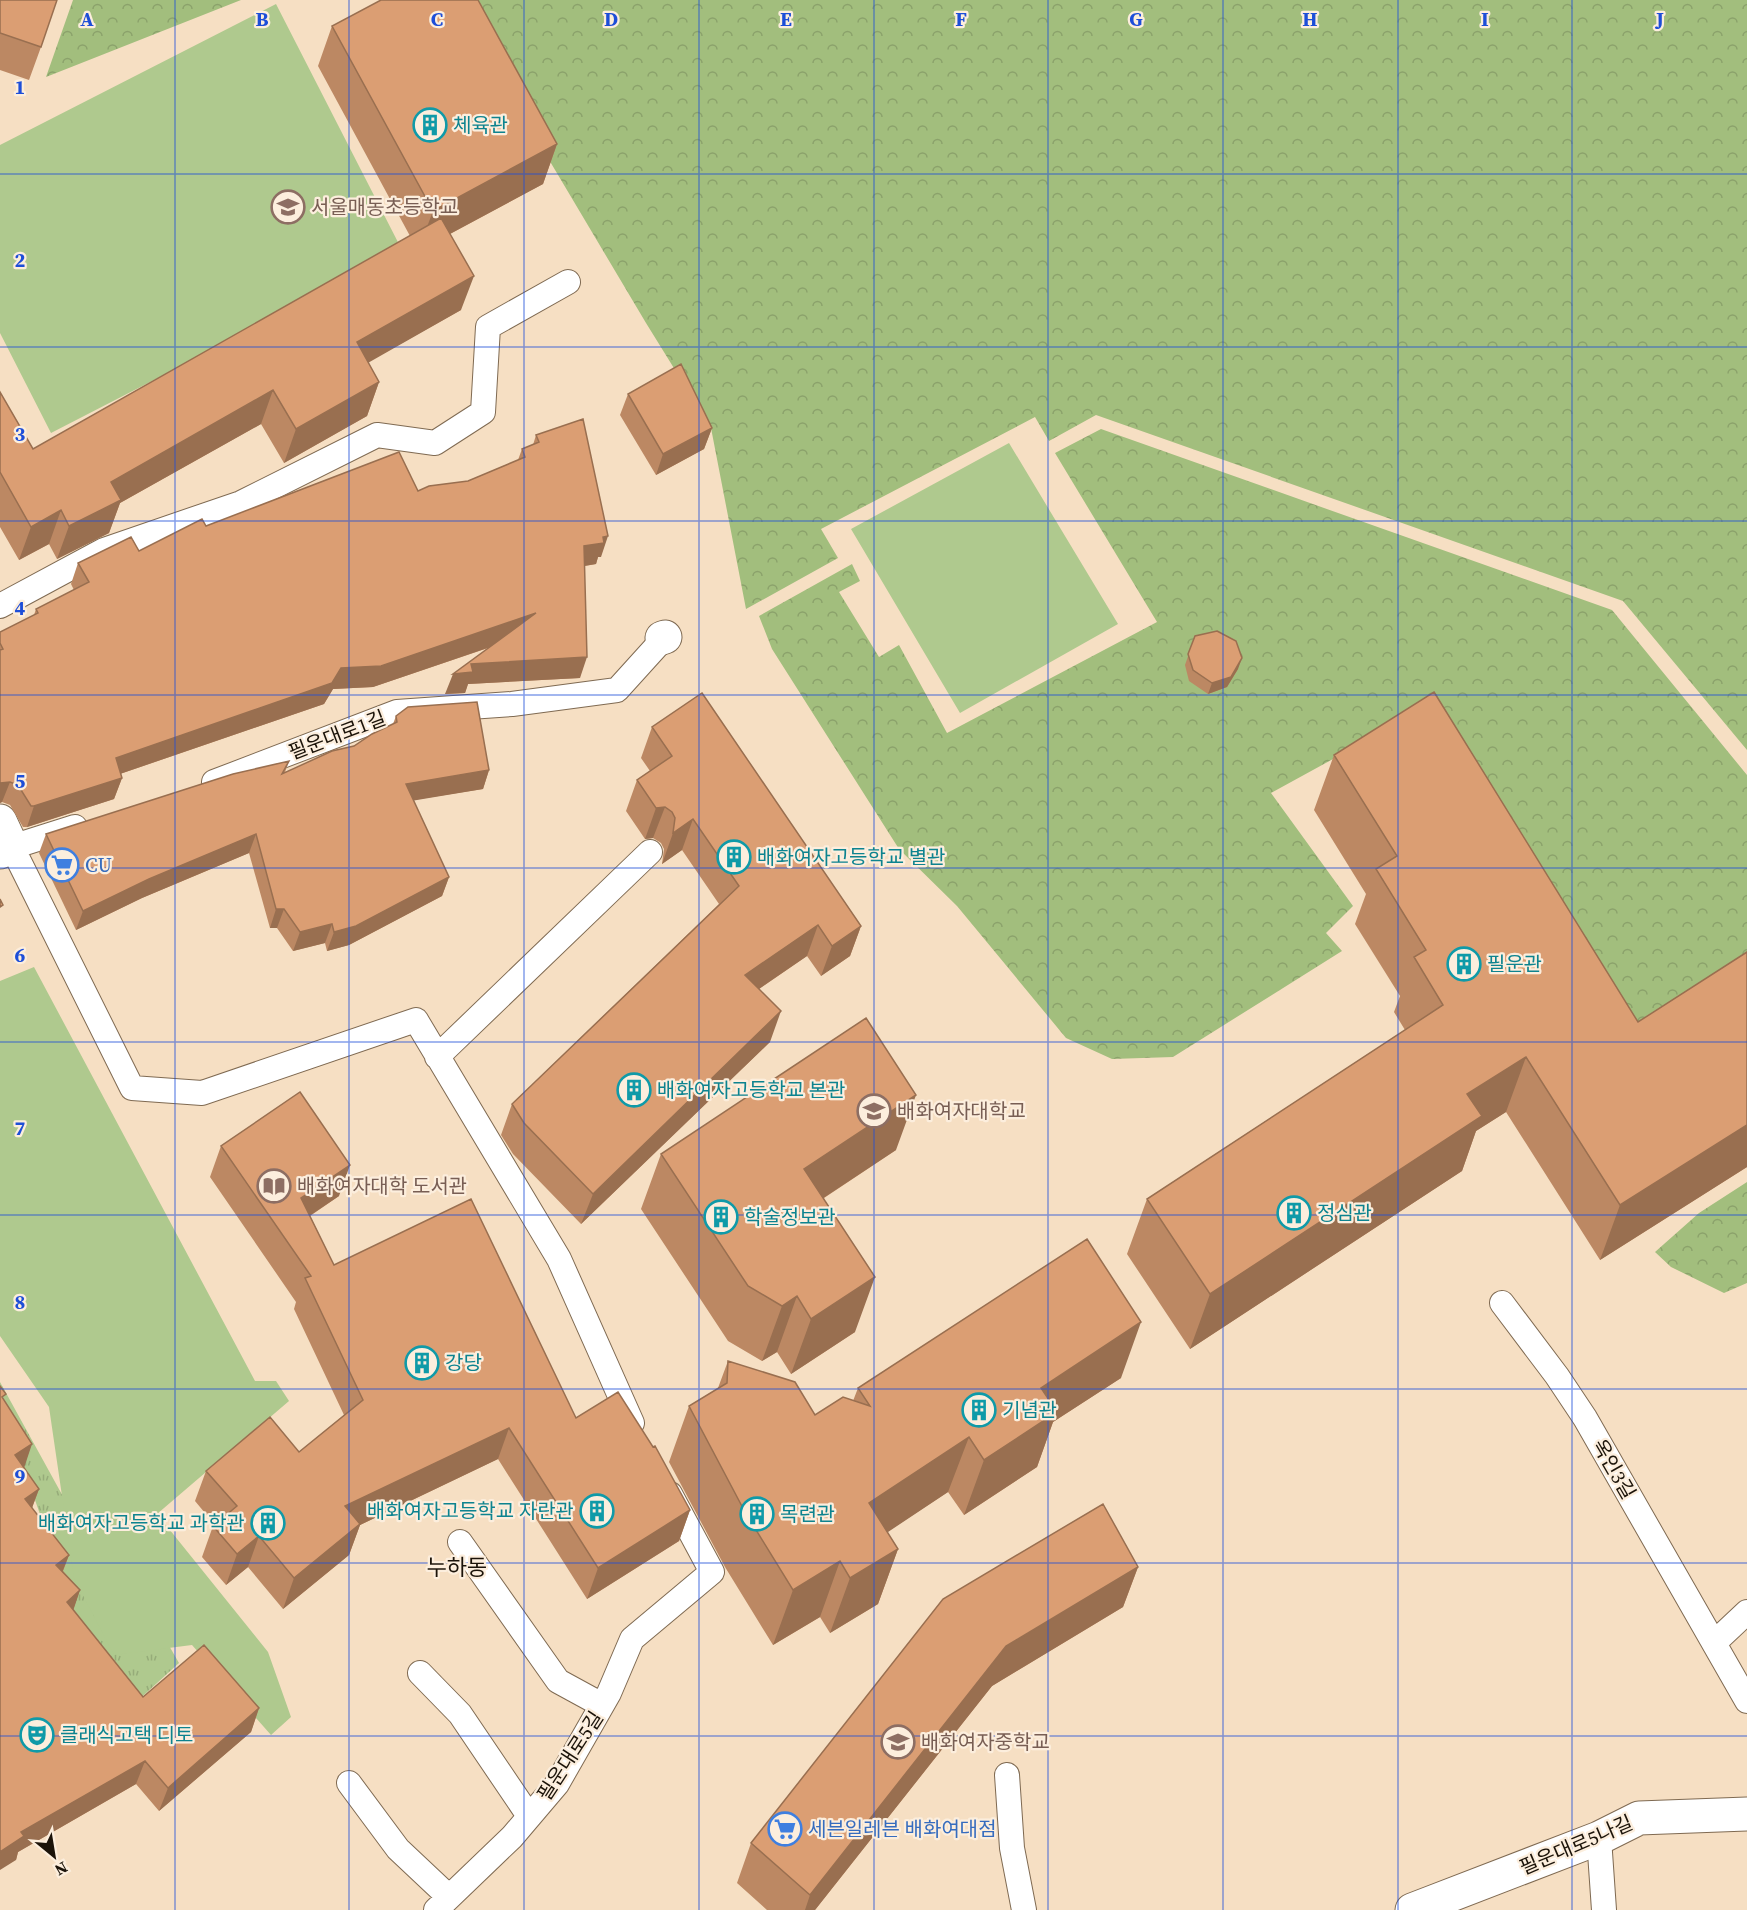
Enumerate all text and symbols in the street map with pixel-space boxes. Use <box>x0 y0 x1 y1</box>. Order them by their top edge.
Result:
text: A <box>80 5 94 33</box>
text: B <box>255 5 269 33</box>
text: C <box>431 5 443 33</box>
text: D <box>604 5 618 33</box>
text: E <box>780 5 792 33</box>
text: F <box>955 5 967 33</box>
text: G <box>1129 5 1143 33</box>
text: H <box>1302 5 1318 33</box>
text: I <box>1481 5 1489 33</box>
text: J <box>1654 5 1664 33</box>
text: 1 <box>15 73 25 101</box>
building icon: 체육관 <box>412 107 448 143</box>
place label: 체육관 <box>453 111 508 139</box>
school or university icon: 서울매동초등학교 <box>270 189 306 225</box>
place label: 서울매동초등학교 <box>311 193 458 221</box>
text: 2 <box>15 246 26 274</box>
text: 3 <box>15 420 26 448</box>
text: 4 <box>15 594 26 622</box>
street label: 필운대로1길 <box>284 704 390 766</box>
text: 5 <box>15 767 26 795</box>
building icon: 배화여자고등학교 별관 <box>716 839 752 875</box>
place label: 배화여자고등학교 별관 <box>757 843 946 871</box>
supermarket icon: CU <box>44 847 80 883</box>
place label: CU <box>85 851 112 879</box>
text: 6 <box>15 941 26 969</box>
building icon: 필운관 <box>1446 946 1482 982</box>
place label: 필운관 <box>1487 950 1542 978</box>
building icon: 배화여자고등학교 본관 <box>616 1072 652 1108</box>
place label: 배화여자고등학교 본관 <box>657 1076 846 1104</box>
school or university icon: 배화여자대학교 <box>856 1093 892 1129</box>
place label: 배화여자대학교 <box>897 1097 1026 1125</box>
text: 7 <box>15 1114 26 1142</box>
library icon: 배화여자대학 도서관 <box>256 1168 292 1204</box>
place label: 배화여자대학 도서관 <box>297 1172 467 1200</box>
building icon: 정심관 <box>1276 1195 1312 1231</box>
building icon: 학술정보관 <box>703 1199 739 1235</box>
place label: 정심관 <box>1317 1199 1372 1227</box>
place label: 학술정보관 <box>744 1203 836 1231</box>
text: 8 <box>15 1288 25 1316</box>
building icon: 강당 <box>404 1345 440 1381</box>
place label: 강당 <box>445 1349 482 1377</box>
building icon: 기념관 <box>961 1392 997 1428</box>
place label: 기념관 <box>1002 1396 1057 1424</box>
street label: 옥인3길 <box>1586 1434 1642 1504</box>
text: 9 <box>15 1462 26 1490</box>
building icon: 배화여자고등학교 자란관 <box>579 1493 615 1529</box>
building icon: 목련관 <box>739 1496 775 1532</box>
place label: 배화여자고등학교 자란관 <box>367 1497 574 1525</box>
place label: 목련관 <box>780 1500 835 1528</box>
building icon: 배화여자고등학교 과학관 <box>250 1505 286 1541</box>
place label: 배화여자고등학교 과학관 <box>38 1509 245 1537</box>
district label: 누하동 <box>427 1552 487 1582</box>
street label: 필운대로5길 <box>530 1706 610 1806</box>
theatre icon: 클래식고택 디토 <box>19 1717 55 1753</box>
place label: 클래식고택 디토 <box>60 1721 193 1749</box>
school or university icon: 배화여자중학교 <box>880 1724 916 1760</box>
place label: 배화여자중학교 <box>921 1728 1050 1756</box>
street label: 필운대로5나길 <box>1515 1809 1637 1881</box>
supermarket icon: 세븐일레븐 배화여대점 <box>767 1811 803 1847</box>
place label: 세븐일레븐 배화여대점 <box>808 1815 997 1843</box>
north arrow <box>24 1826 84 1886</box>
text: N <box>51 1857 72 1882</box>

